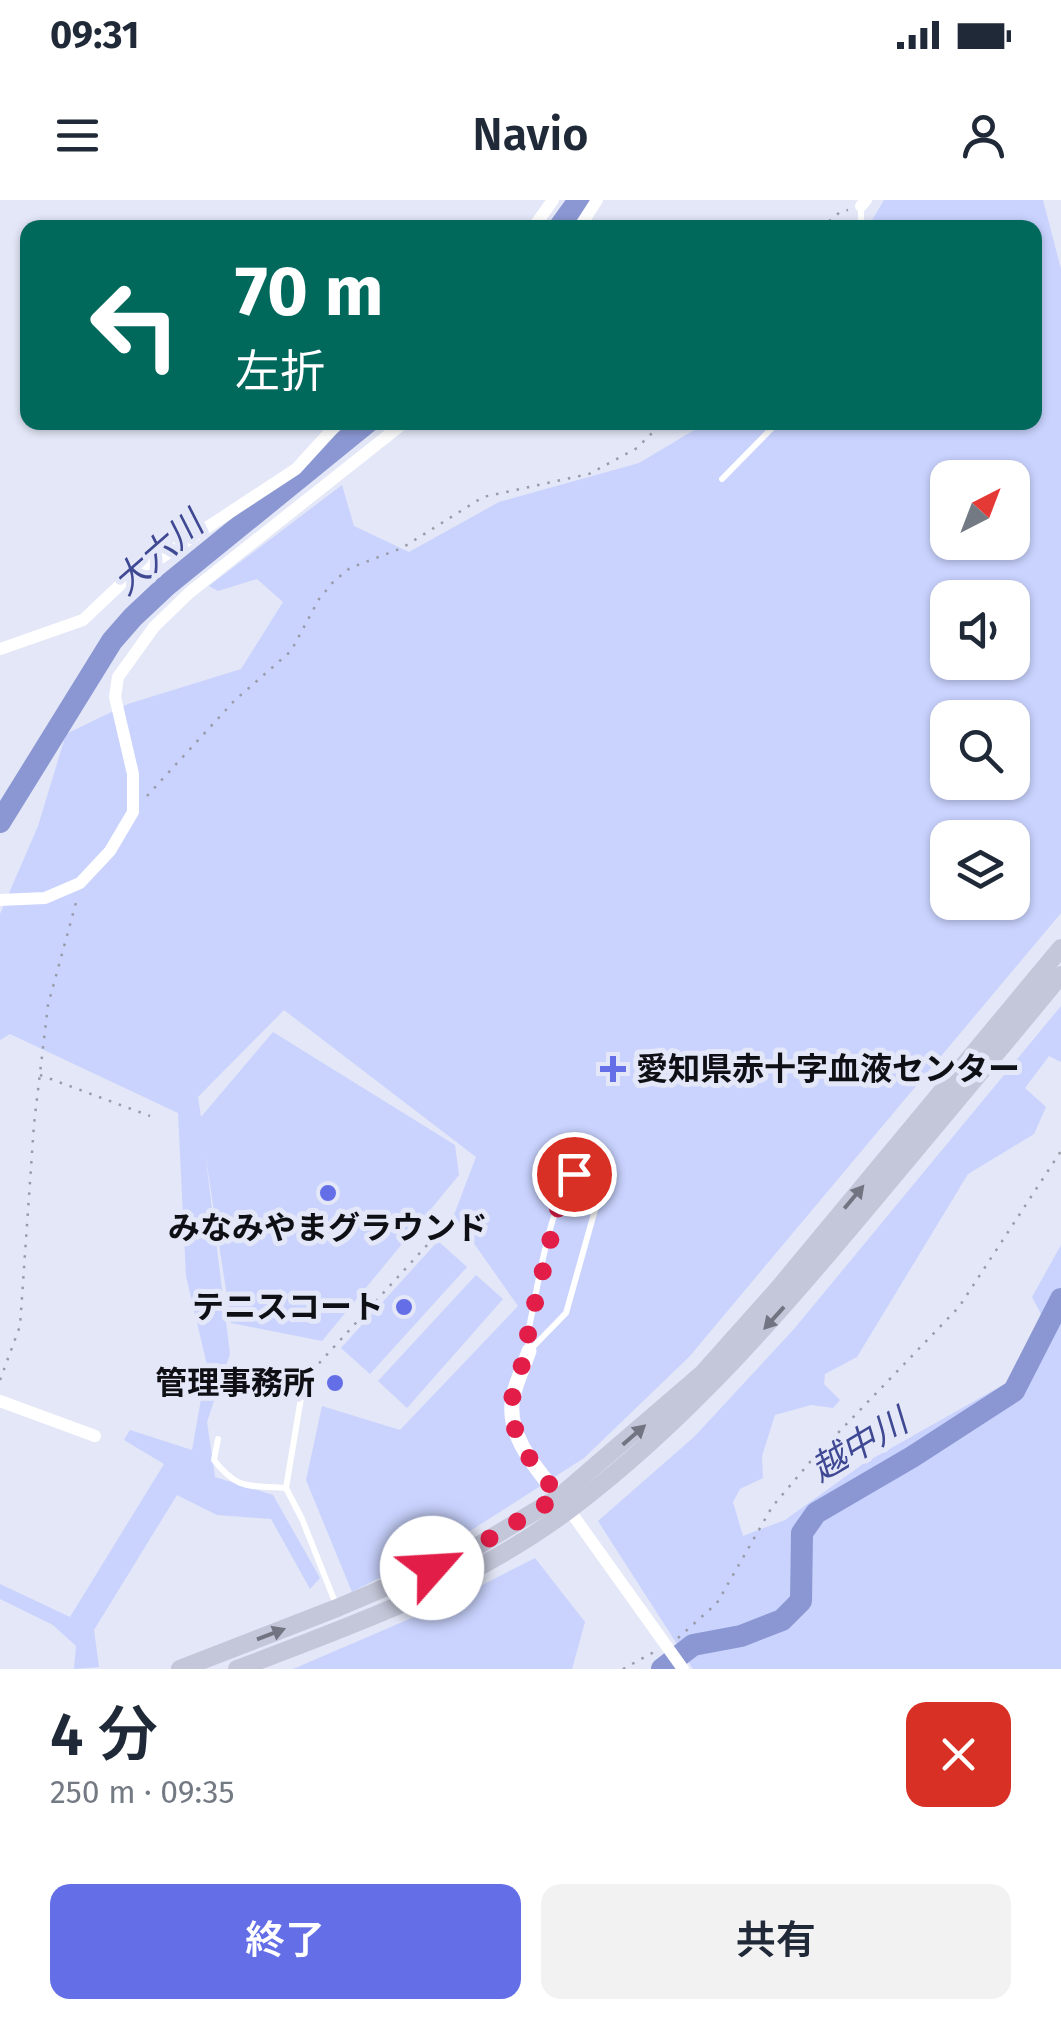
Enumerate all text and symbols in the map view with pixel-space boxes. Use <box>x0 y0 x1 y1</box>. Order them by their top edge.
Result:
text: 09:31 <box>50 12 139 58</box>
icon: menu <box>50 108 105 163</box>
text: Navio <box>473 108 588 162</box>
icon: person <box>956 108 1011 163</box>
text: 70 m <box>235 250 384 334</box>
icon: left <box>70 260 200 390</box>
text: 左折 <box>235 345 325 399</box>
north arrow <box>930 460 1030 560</box>
map controls <box>930 460 1030 920</box>
water label: 大六川 <box>105 500 214 603</box>
button: sound <box>930 580 1030 680</box>
button: search <box>930 700 1030 800</box>
button: layers <box>930 820 1030 920</box>
place label: 愛知県赤十字血液センター <box>636 1050 1020 1088</box>
marker: 愛知県赤十字血液センター <box>600 1056 626 1082</box>
pin <box>532 1132 617 1217</box>
icon: arrive <box>547 1147 602 1202</box>
marker: みなみやまグラウンド <box>317 1182 339 1204</box>
one-way arrow <box>843 1184 865 1209</box>
place label: みなみやまグラウンド <box>168 1209 488 1247</box>
place label: テニスコート <box>192 1288 384 1326</box>
marker: テニスコート <box>393 1296 415 1318</box>
one-way arrow <box>763 1305 785 1330</box>
place label: 管理事務所 <box>155 1364 315 1402</box>
marker: 管理事務所 <box>324 1372 346 1394</box>
water label: 越中川 <box>803 1398 918 1490</box>
one-way arrow <box>621 1424 646 1446</box>
position arrow <box>380 1516 484 1620</box>
one-way arrow <box>256 1626 286 1641</box>
text: 4 分 <box>50 1699 158 1771</box>
button: close <box>906 1702 1011 1807</box>
text: 250 m · 09:35 <box>50 1773 235 1811</box>
button: 終了 <box>50 1884 521 1999</box>
button: 共有 <box>541 1884 1011 1999</box>

